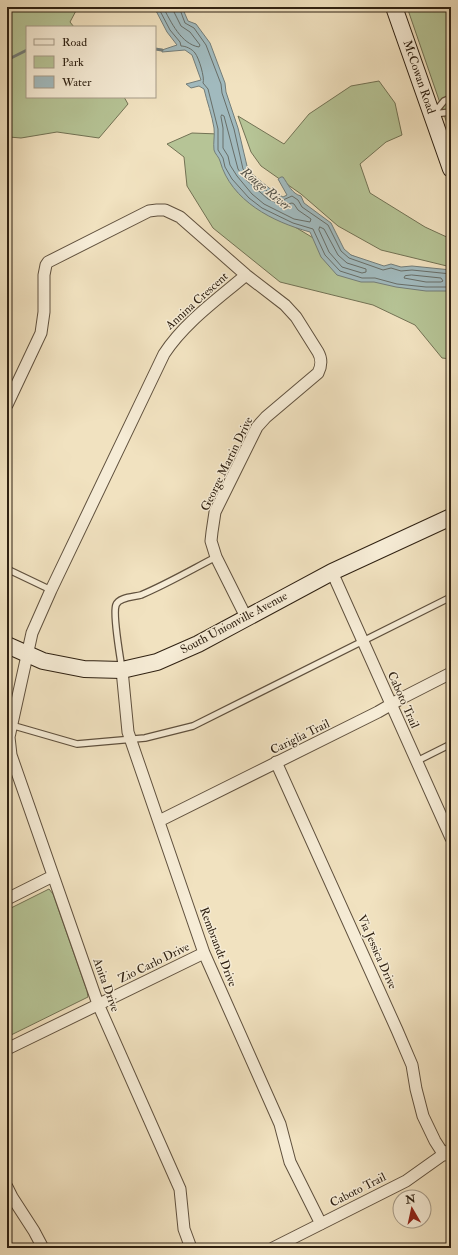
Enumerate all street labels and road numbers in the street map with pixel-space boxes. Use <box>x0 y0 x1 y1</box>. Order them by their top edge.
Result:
street label: McCowan Road <box>399 38 439 116</box>
street label: Annina Crescent <box>162 269 231 334</box>
street label: George Martin Drive <box>198 414 256 514</box>
street label: South Unionville Avenue <box>178 588 290 658</box>
street label: Caboto Trail <box>384 669 422 731</box>
street label: Cariglia Trail <box>268 716 332 758</box>
street label: Rembrandt Drive <box>196 905 240 989</box>
street label: Via Jessica Drive <box>354 912 400 992</box>
street label: Zio Carlo Drive <box>116 939 192 987</box>
street label: Anita Drive <box>89 955 123 1014</box>
street label: Caboto Trail <box>328 1170 388 1210</box>

